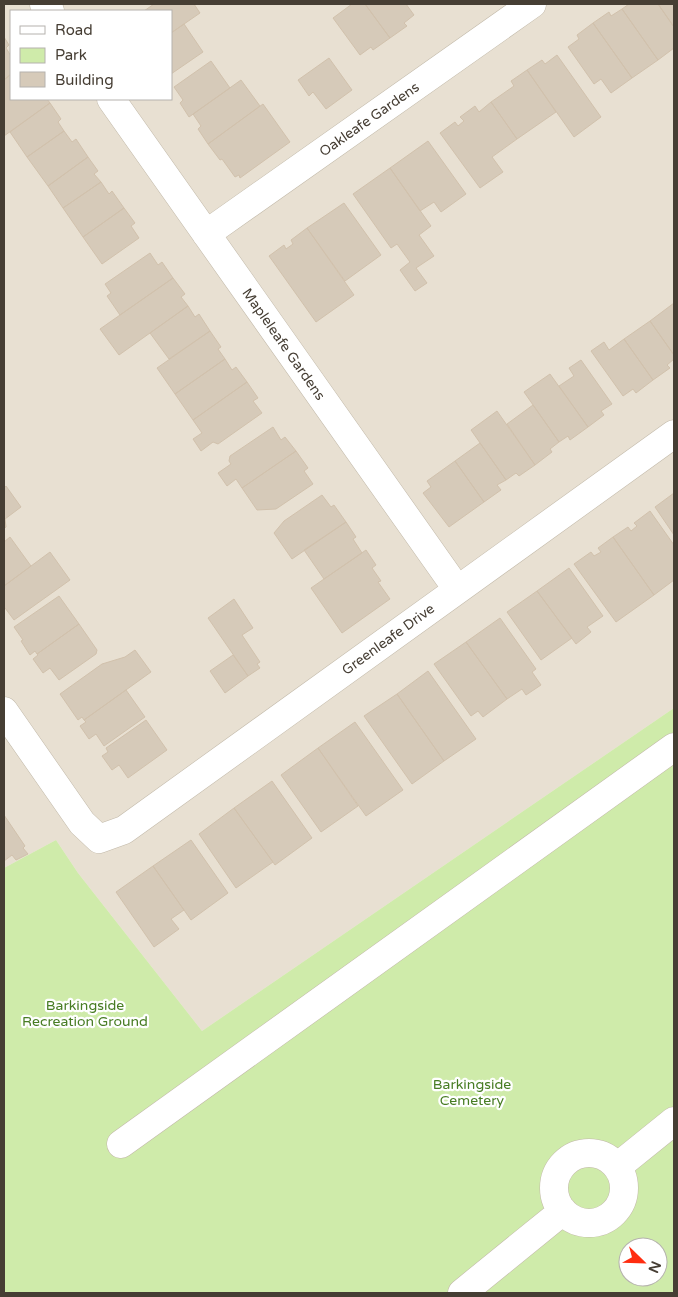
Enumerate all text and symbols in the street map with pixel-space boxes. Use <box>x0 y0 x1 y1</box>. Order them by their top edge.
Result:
legend <box>10 10 172 100</box>
text: Road <box>55 21 93 39</box>
text: Park <box>55 46 87 64</box>
text: Building <box>55 71 114 89</box>
street label: Oakleafe Gardens <box>316 78 423 160</box>
street label: Mapleleafe Gardens <box>239 285 329 404</box>
street label: Greenleafe Drive <box>339 600 438 679</box>
park label: Barkingside Recreation Ground <box>22 997 148 1030</box>
park label: Barkingside Cemetery <box>433 1076 511 1109</box>
north arrow <box>618 1237 668 1287</box>
text: N <box>644 1258 665 1275</box>

